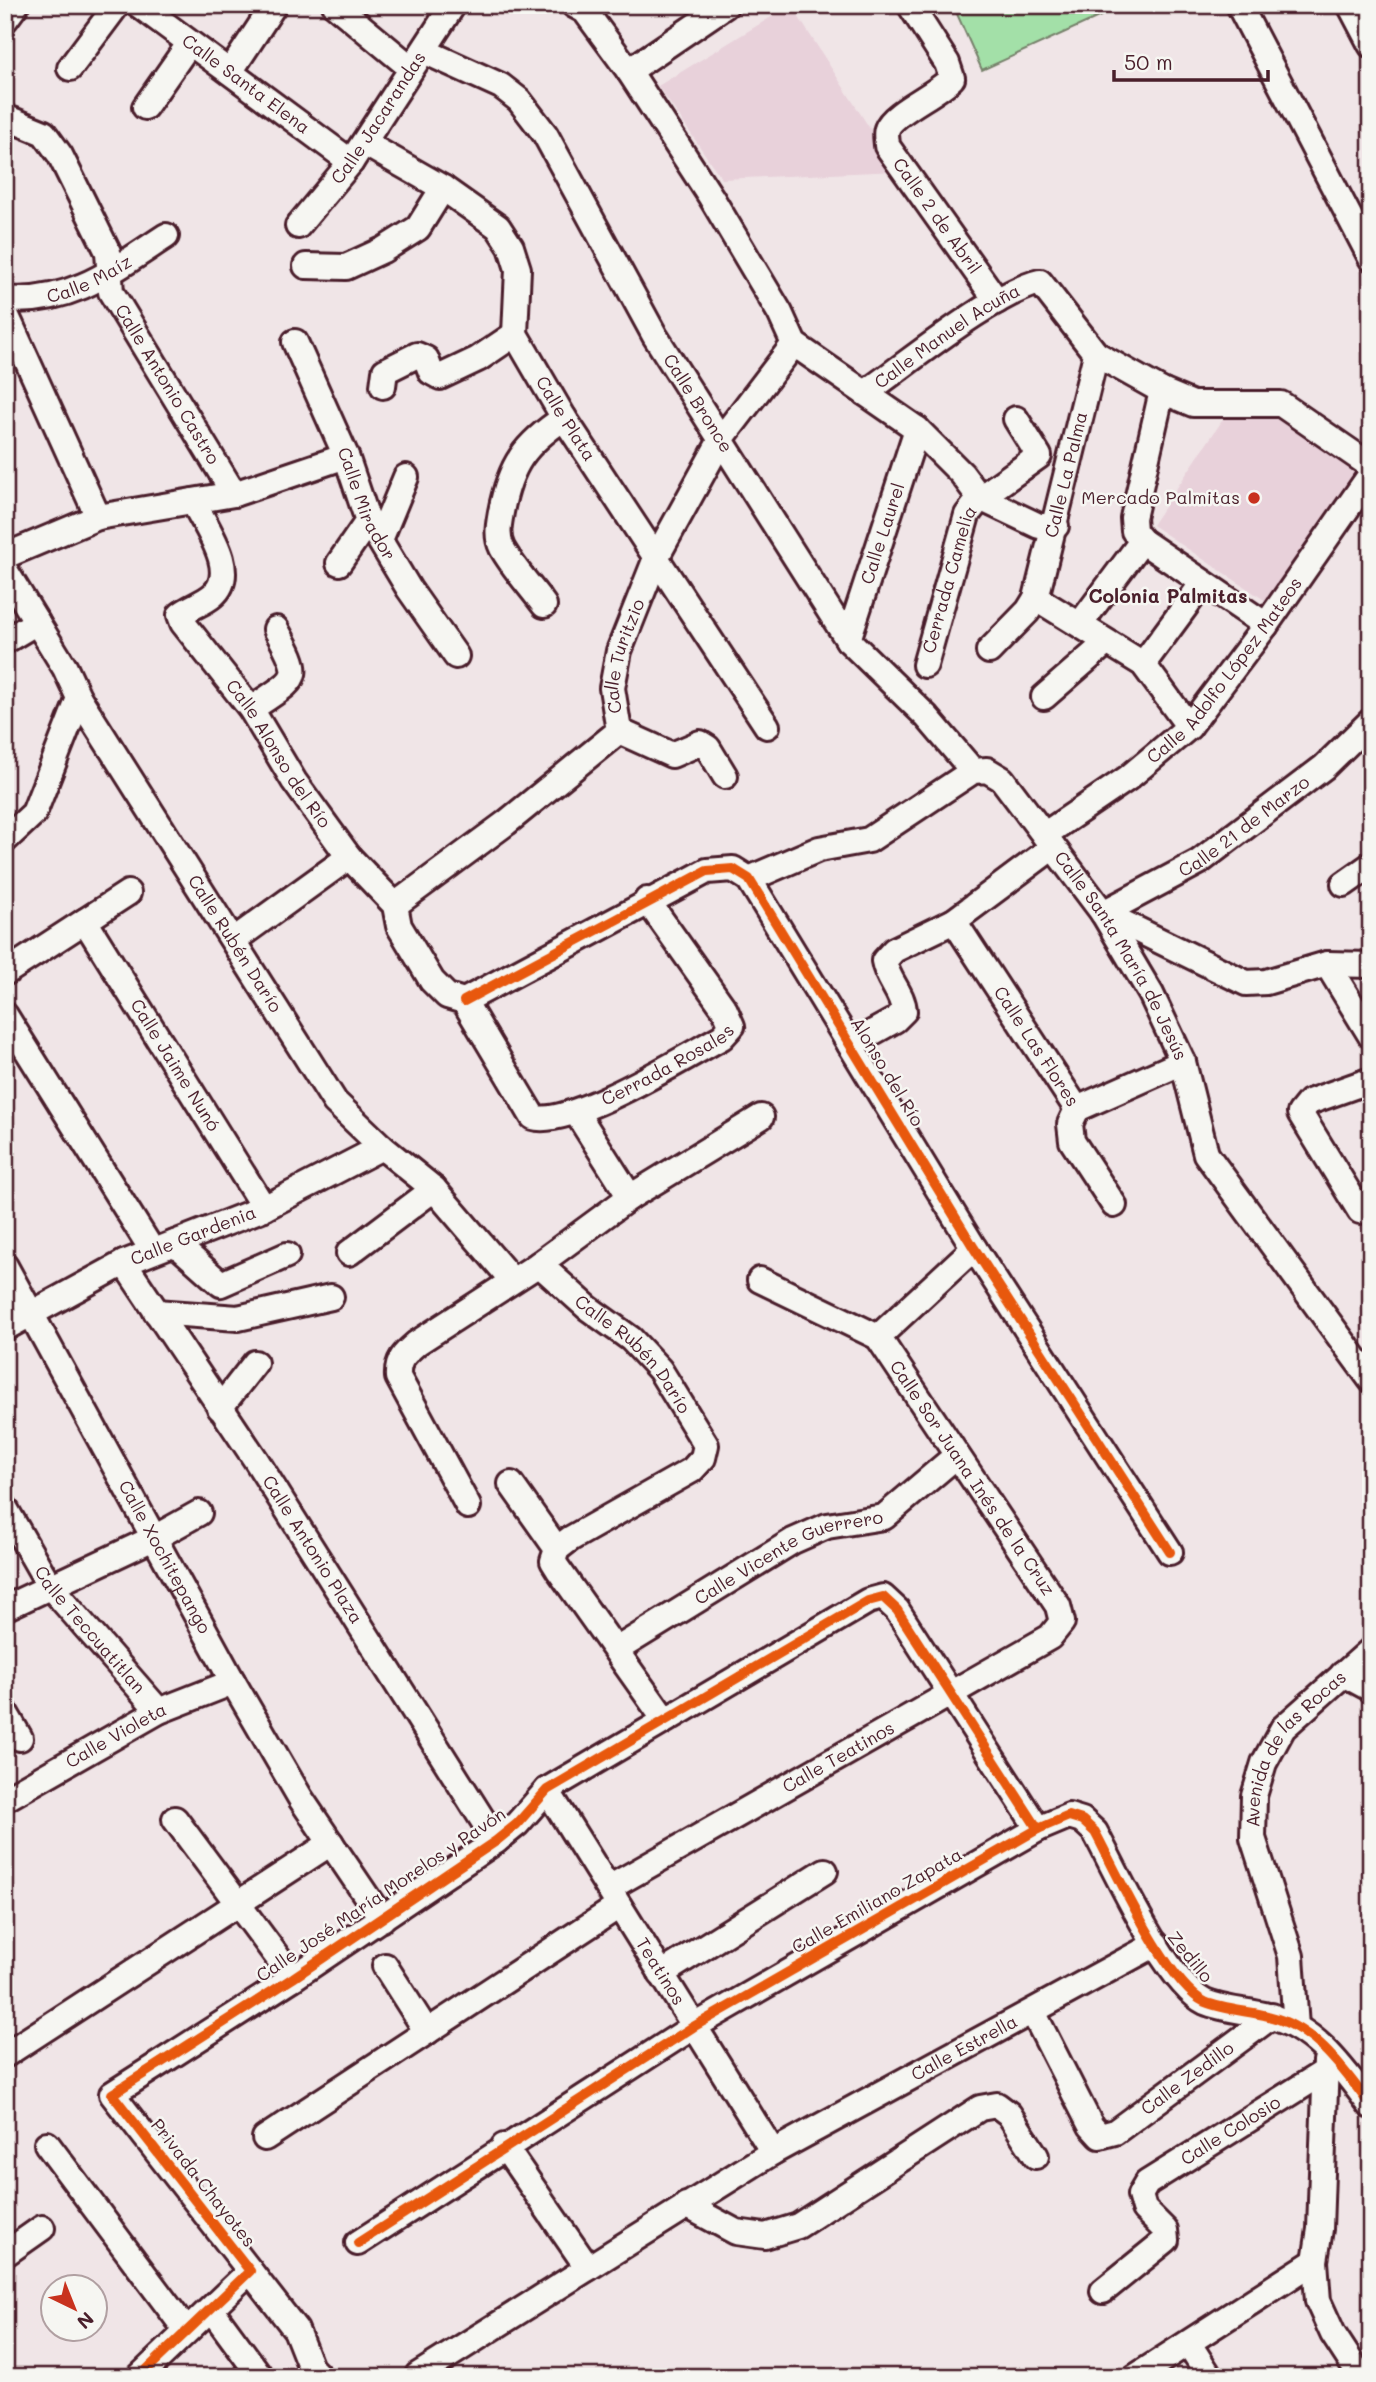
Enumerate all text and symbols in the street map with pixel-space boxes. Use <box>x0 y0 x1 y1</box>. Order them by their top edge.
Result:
street label: Calle Santa Elena <box>178 28 315 139</box>
scale bar <box>1114 38 1268 82</box>
street label: Calle Jacarandas <box>325 47 431 189</box>
text: 50 m <box>1124 48 1173 75</box>
street label: Calle 2 de Abril <box>888 153 987 278</box>
street label: Calle Maíz <box>44 249 136 308</box>
street label: Calle Manuel Acuña <box>869 278 1024 394</box>
street label: Calle Antonio Castro <box>110 299 226 469</box>
street label: Calle Bronce <box>658 349 739 457</box>
street label: Calle Plata <box>531 371 602 465</box>
street label: Calle La Palma <box>1038 409 1092 540</box>
street label: Calle Mirador <box>332 443 402 565</box>
street label: Calle Laurel <box>854 479 910 587</box>
place label: Mercado Palmitas <box>1081 485 1240 509</box>
marker: Mercado Palmitas <box>1246 490 1262 506</box>
street label: Cerrada Camelia <box>916 500 982 656</box>
street label: Calle Adolfo López Mateos <box>1141 572 1307 768</box>
district label: Colonia Palmitas <box>1088 583 1248 608</box>
street label: Calle Turitzio <box>599 595 650 716</box>
street label: Calle Alonso del Río <box>221 674 337 833</box>
street label: Calle 21 de Marzo <box>1174 769 1314 882</box>
street label: Calle Santa María de Jesús <box>1050 846 1193 1064</box>
street label: Calle Rubén Darío <box>183 870 288 1017</box>
street label: Calle Las Flores <box>989 981 1085 1111</box>
street label: Calle Jaime Nunó <box>125 994 226 1136</box>
street label: Alonso del Río <box>846 1012 930 1131</box>
street label: Cerrada Rosales <box>597 1018 739 1111</box>
street label: Calle Gardenia <box>127 1199 259 1270</box>
street label: Calle Rubén Darío <box>570 1289 697 1418</box>
street label: Calle Sor Juana Inés de la Cruz <box>885 1355 1061 1600</box>
street label: Calle Antonio Plaza <box>258 1470 369 1628</box>
street label: Calle Xochitepango <box>114 1476 217 1638</box>
street label: Calle Vicente Guerrero <box>690 1504 885 1610</box>
street label: Calle Teccuatitlan <box>30 1561 151 1698</box>
street label: Avenida de las Rocas <box>1240 1665 1351 1828</box>
street label: Calle Violeta <box>61 1696 169 1773</box>
street label: Calle Teatinos <box>778 1715 898 1798</box>
street label: Calle José María Morelos y Pavón <box>251 1801 510 1987</box>
street label: Calle Emiliano Zapata <box>787 1842 966 1959</box>
street label: Zedillo <box>1163 1926 1219 1987</box>
street label: Teatinos <box>631 1933 691 2009</box>
street label: Calle Estrella <box>906 2009 1021 2086</box>
street label: Calle Zedillo <box>1136 2035 1239 2120</box>
street label: Calle Colosio <box>1176 2089 1285 2170</box>
street label: Privada Chayotes <box>146 2113 262 2252</box>
north arrow <box>38 2274 108 2344</box>
text: N <box>72 2307 100 2335</box>

